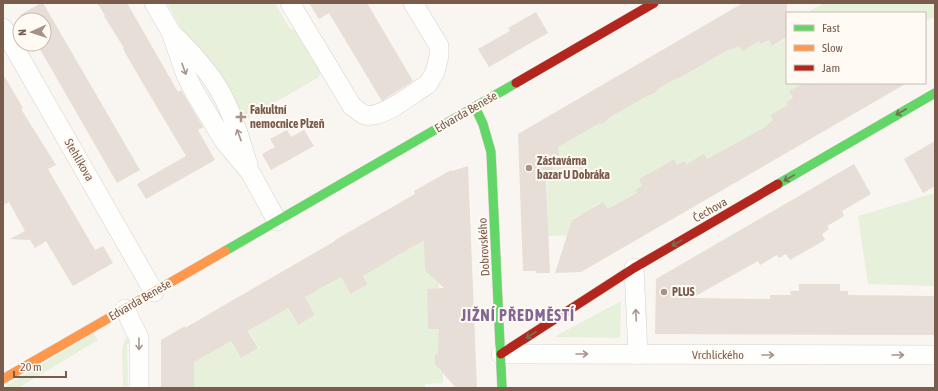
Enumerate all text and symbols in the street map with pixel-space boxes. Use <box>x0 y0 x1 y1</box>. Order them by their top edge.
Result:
north arrow <box>12 12 52 52</box>
legend <box>786 12 926 84</box>
text: Fast <box>822 21 840 35</box>
text: N <box>16 29 28 36</box>
text: Slow <box>822 41 843 55</box>
text: Jam <box>822 61 840 75</box>
one-way arrow <box>181 63 189 75</box>
street label: Edvarda Beneše <box>432 89 500 135</box>
place label: Fakultní nemocnice Plzeň <box>250 103 325 131</box>
one-way arrow <box>895 109 907 117</box>
marker: Fakultní nemocnice Plzeň <box>235 111 247 123</box>
one-way arrow <box>234 129 242 141</box>
street label: Stehlíkova <box>61 136 97 184</box>
place label: Zástavárna bazar U Dobráka <box>537 154 610 182</box>
marker: Zástavárna bazar U Dobráka <box>524 163 534 173</box>
one-way arrow <box>783 174 795 182</box>
street label: Čechova <box>690 195 730 225</box>
street label: Dobrovského <box>475 217 493 276</box>
one-way arrow <box>671 240 683 248</box>
street label: Edvarda Beneše <box>106 277 174 323</box>
place label: PLUS <box>672 285 695 299</box>
marker: PLUS <box>659 287 669 297</box>
district label: JIŽNÍ PŘEDMĚSTÍ <box>460 306 575 324</box>
one-way arrow <box>633 309 640 322</box>
one-way arrow <box>525 331 537 339</box>
one-way arrow <box>135 337 143 350</box>
street label: Vrchlického <box>692 348 744 362</box>
one-way arrow <box>575 350 588 358</box>
one-way arrow <box>761 351 774 359</box>
one-way arrow <box>891 351 904 359</box>
scale bar <box>14 353 66 379</box>
text: 20 m <box>20 360 42 374</box>

